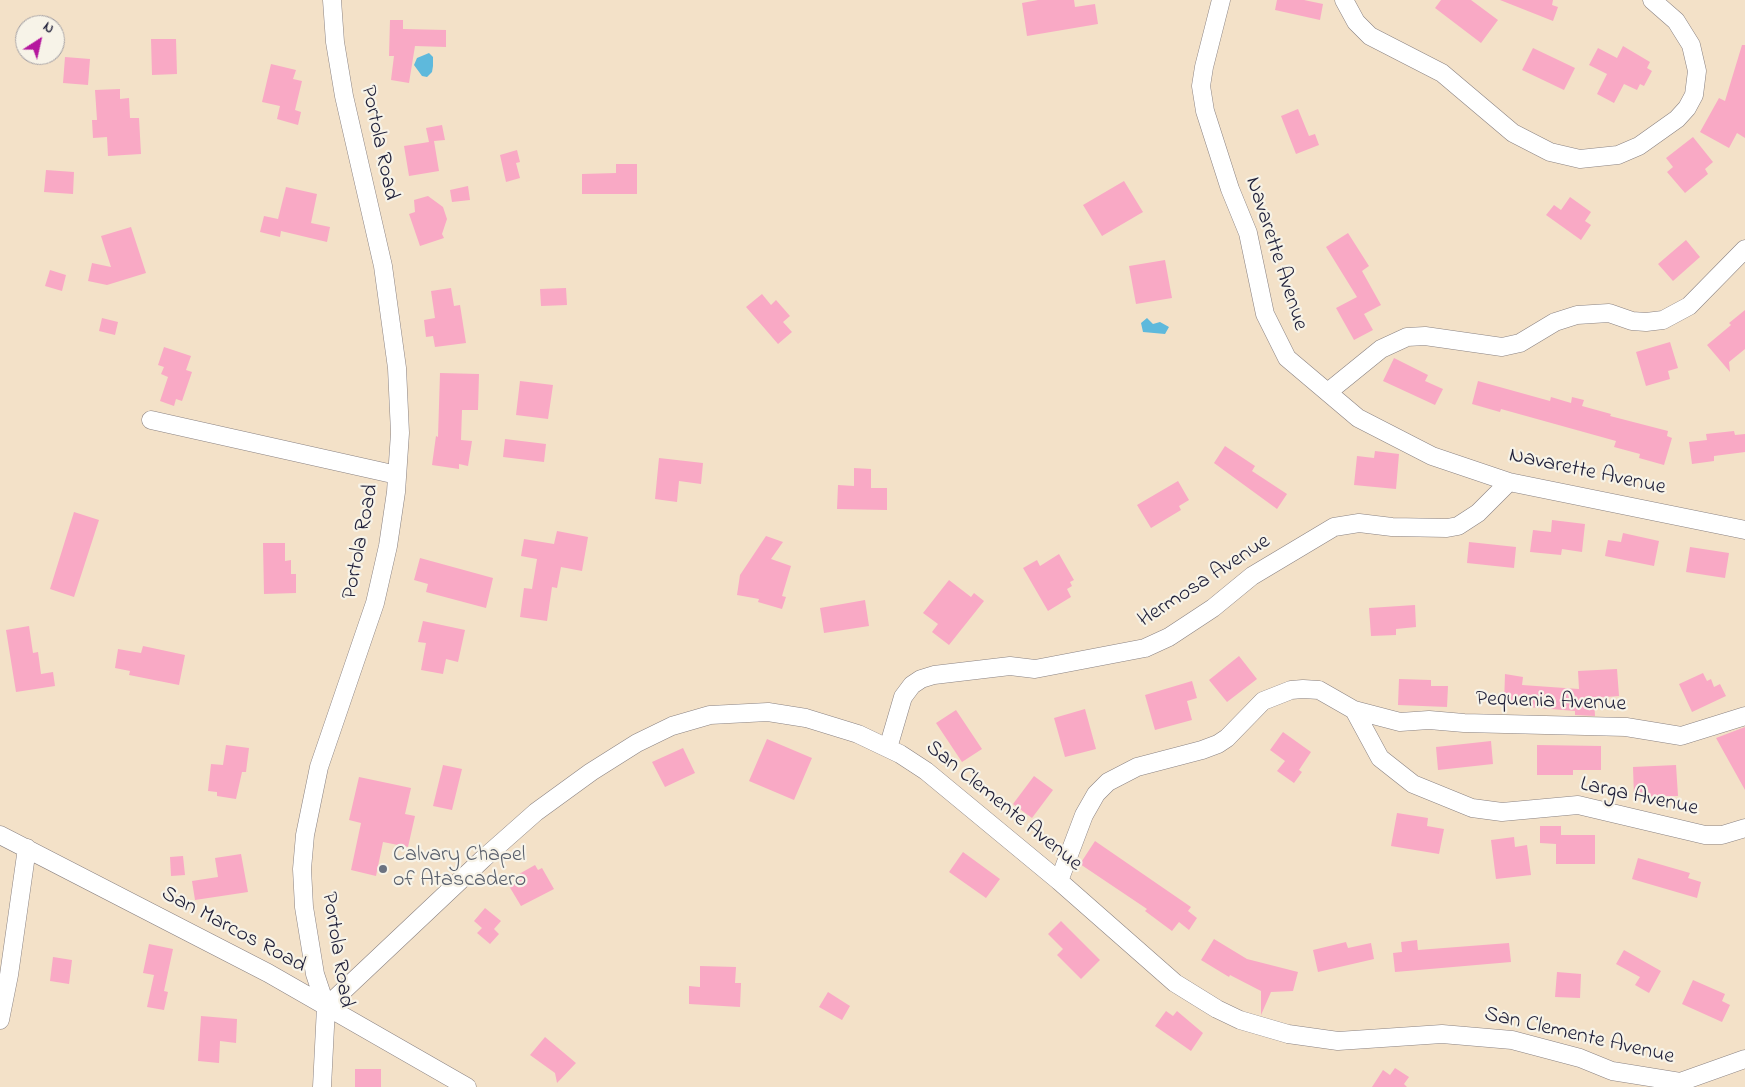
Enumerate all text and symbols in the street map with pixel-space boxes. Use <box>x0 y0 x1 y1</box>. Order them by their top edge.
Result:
north arrow <box>15 15 65 65</box>
text: N <box>38 17 58 39</box>
street label: Portola Road <box>353 83 403 203</box>
street label: Navarette Avenue <box>1238 174 1312 334</box>
street label: Navarette Avenue <box>1506 443 1668 503</box>
street label: Portola Road <box>338 482 386 602</box>
street label: Hermosa Avenue <box>1134 529 1276 635</box>
street label: Pequenia Avenue <box>1475 687 1627 719</box>
street label: San Clemente Avenue <box>919 736 1087 878</box>
street label: Larga Avenue <box>1578 773 1700 823</box>
place label: Calvary Chapel of Atascadero <box>393 843 526 894</box>
marker: Calvary Chapel of Atascadero <box>377 863 389 875</box>
street label: San Marcos Road <box>156 882 310 980</box>
street label: Portola Road <box>314 890 358 1010</box>
street label: San Clemente Avenue <box>1481 1002 1677 1072</box>

